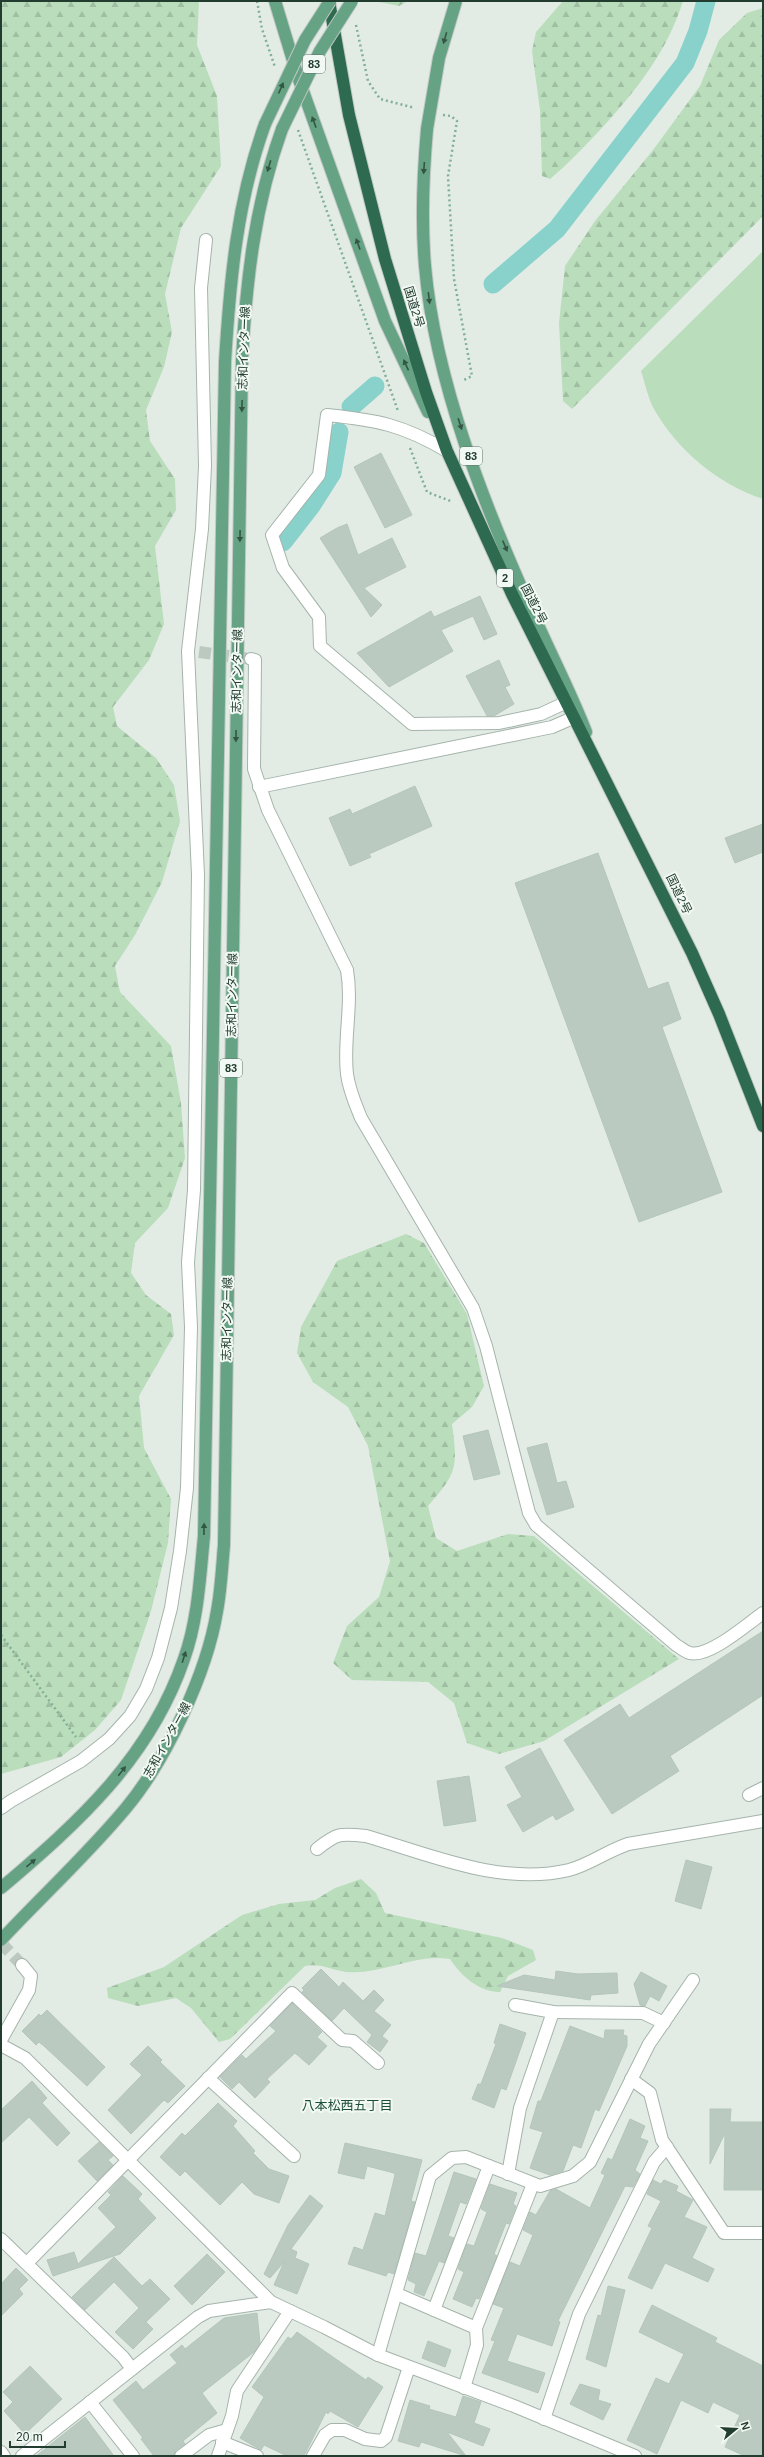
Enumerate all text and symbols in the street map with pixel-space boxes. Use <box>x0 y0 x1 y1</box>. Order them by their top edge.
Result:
one-way arrow <box>442 33 448 45</box>
road number: 83 <box>303 55 325 73</box>
one-way arrow <box>278 83 284 94</box>
one-way arrow <box>311 116 317 128</box>
one-way arrow <box>266 160 272 172</box>
one-way arrow <box>420 162 427 174</box>
one-way arrow <box>355 238 361 250</box>
street label: 国道2号 <box>401 285 427 329</box>
one-way arrow <box>426 291 432 304</box>
street label: 志和インター線 <box>236 306 252 390</box>
one-way arrow <box>403 359 409 371</box>
one-way arrow <box>238 400 245 412</box>
one-way arrow <box>457 418 463 430</box>
road number: 83 <box>460 447 482 465</box>
one-way arrow <box>236 530 243 542</box>
one-way arrow <box>502 540 508 552</box>
road number: 2 <box>497 569 513 587</box>
street label: 国道2号 <box>518 582 550 626</box>
street label: 志和インター線 <box>229 629 245 713</box>
one-way arrow <box>233 730 240 742</box>
street label: 国道2号 <box>663 872 695 916</box>
street label: 志和インター線 <box>224 953 240 1037</box>
road number: 83 <box>220 1059 242 1077</box>
street label: 志和インター線 <box>219 1277 235 1361</box>
one-way arrow <box>201 1523 208 1535</box>
one-way arrow <box>181 1651 187 1663</box>
street label: 志和インター線 <box>141 1700 193 1780</box>
one-way arrow <box>118 1766 127 1777</box>
one-way arrow <box>26 1858 36 1867</box>
district label: 八本松西五丁目 <box>301 2098 393 2113</box>
north arrow <box>716 2409 756 2449</box>
text: N <box>739 2420 752 2432</box>
scale bar <box>10 2423 65 2449</box>
text: 20 m <box>16 2430 43 2444</box>

